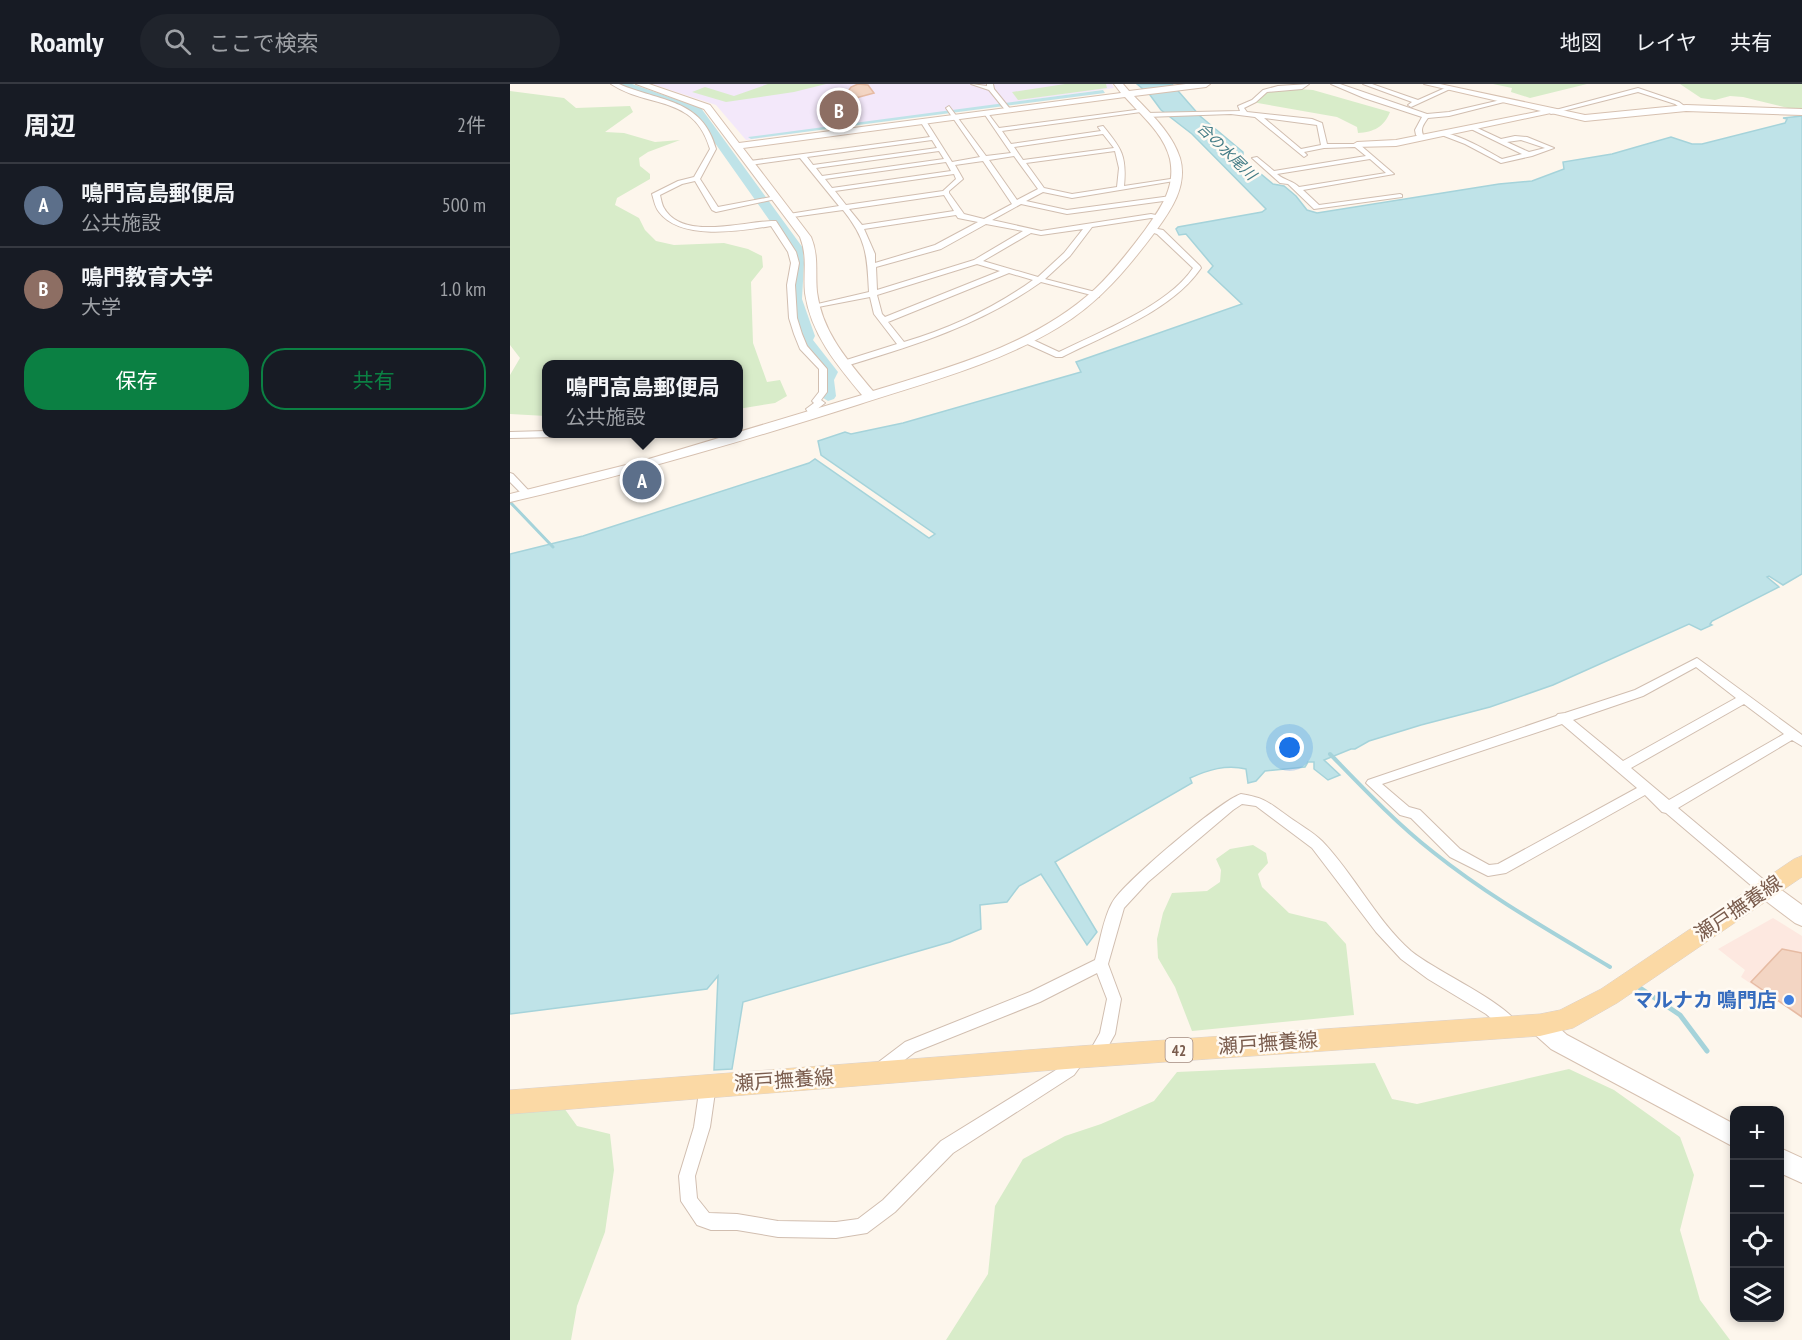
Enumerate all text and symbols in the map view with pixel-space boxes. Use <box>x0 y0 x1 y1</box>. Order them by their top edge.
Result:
search box <box>140 14 560 68</box>
text: Roamly <box>30 23 104 60</box>
icon: search <box>161 25 194 58</box>
text: ここで検索 <box>209 29 319 57</box>
text: 地図 <box>1560 29 1602 56</box>
text: レイヤ <box>1635 29 1697 56</box>
text: 共有 <box>1730 29 1772 56</box>
pin: B <box>820 87 858 132</box>
text: 周辺 <box>24 109 76 142</box>
text: 2件 <box>457 112 486 138</box>
water label: 合の水尾川 <box>1193 118 1262 185</box>
text: 鳴門高島郵便局 <box>81 179 235 207</box>
text: A <box>38 192 49 218</box>
text: 500 m <box>442 192 486 218</box>
text: 公共施設 <box>81 210 161 236</box>
text: 鳴門教育大学 <box>81 263 213 291</box>
text: B <box>39 276 48 302</box>
text: 1.0 km <box>439 276 486 302</box>
text: 大学 <box>81 294 121 320</box>
button: 保存 <box>24 348 249 410</box>
button: 共有 <box>261 348 486 410</box>
popup <box>542 360 743 438</box>
text: 鳴門高島郵便局 <box>565 373 720 401</box>
text: 公共施設 <box>565 404 645 430</box>
pin: A <box>622 458 662 502</box>
your location <box>1275 733 1304 762</box>
street label: 瀬戸撫養線 <box>1689 869 1787 947</box>
place label: マルナカ 鳴門店 <box>1633 987 1777 1013</box>
marker: マルナカ 鳴門店 <box>1782 993 1796 1007</box>
street label: 瀬戸撫養線 <box>1217 1027 1319 1059</box>
road number: 42 <box>1166 1038 1192 1062</box>
street label: 瀬戸撫養線 <box>733 1064 835 1096</box>
map controls <box>1730 1106 1784 1322</box>
button: + <box>1730 1106 1784 1160</box>
button: − <box>1730 1160 1784 1214</box>
button: locate <box>1730 1214 1784 1268</box>
button: layers <box>1730 1268 1784 1322</box>

